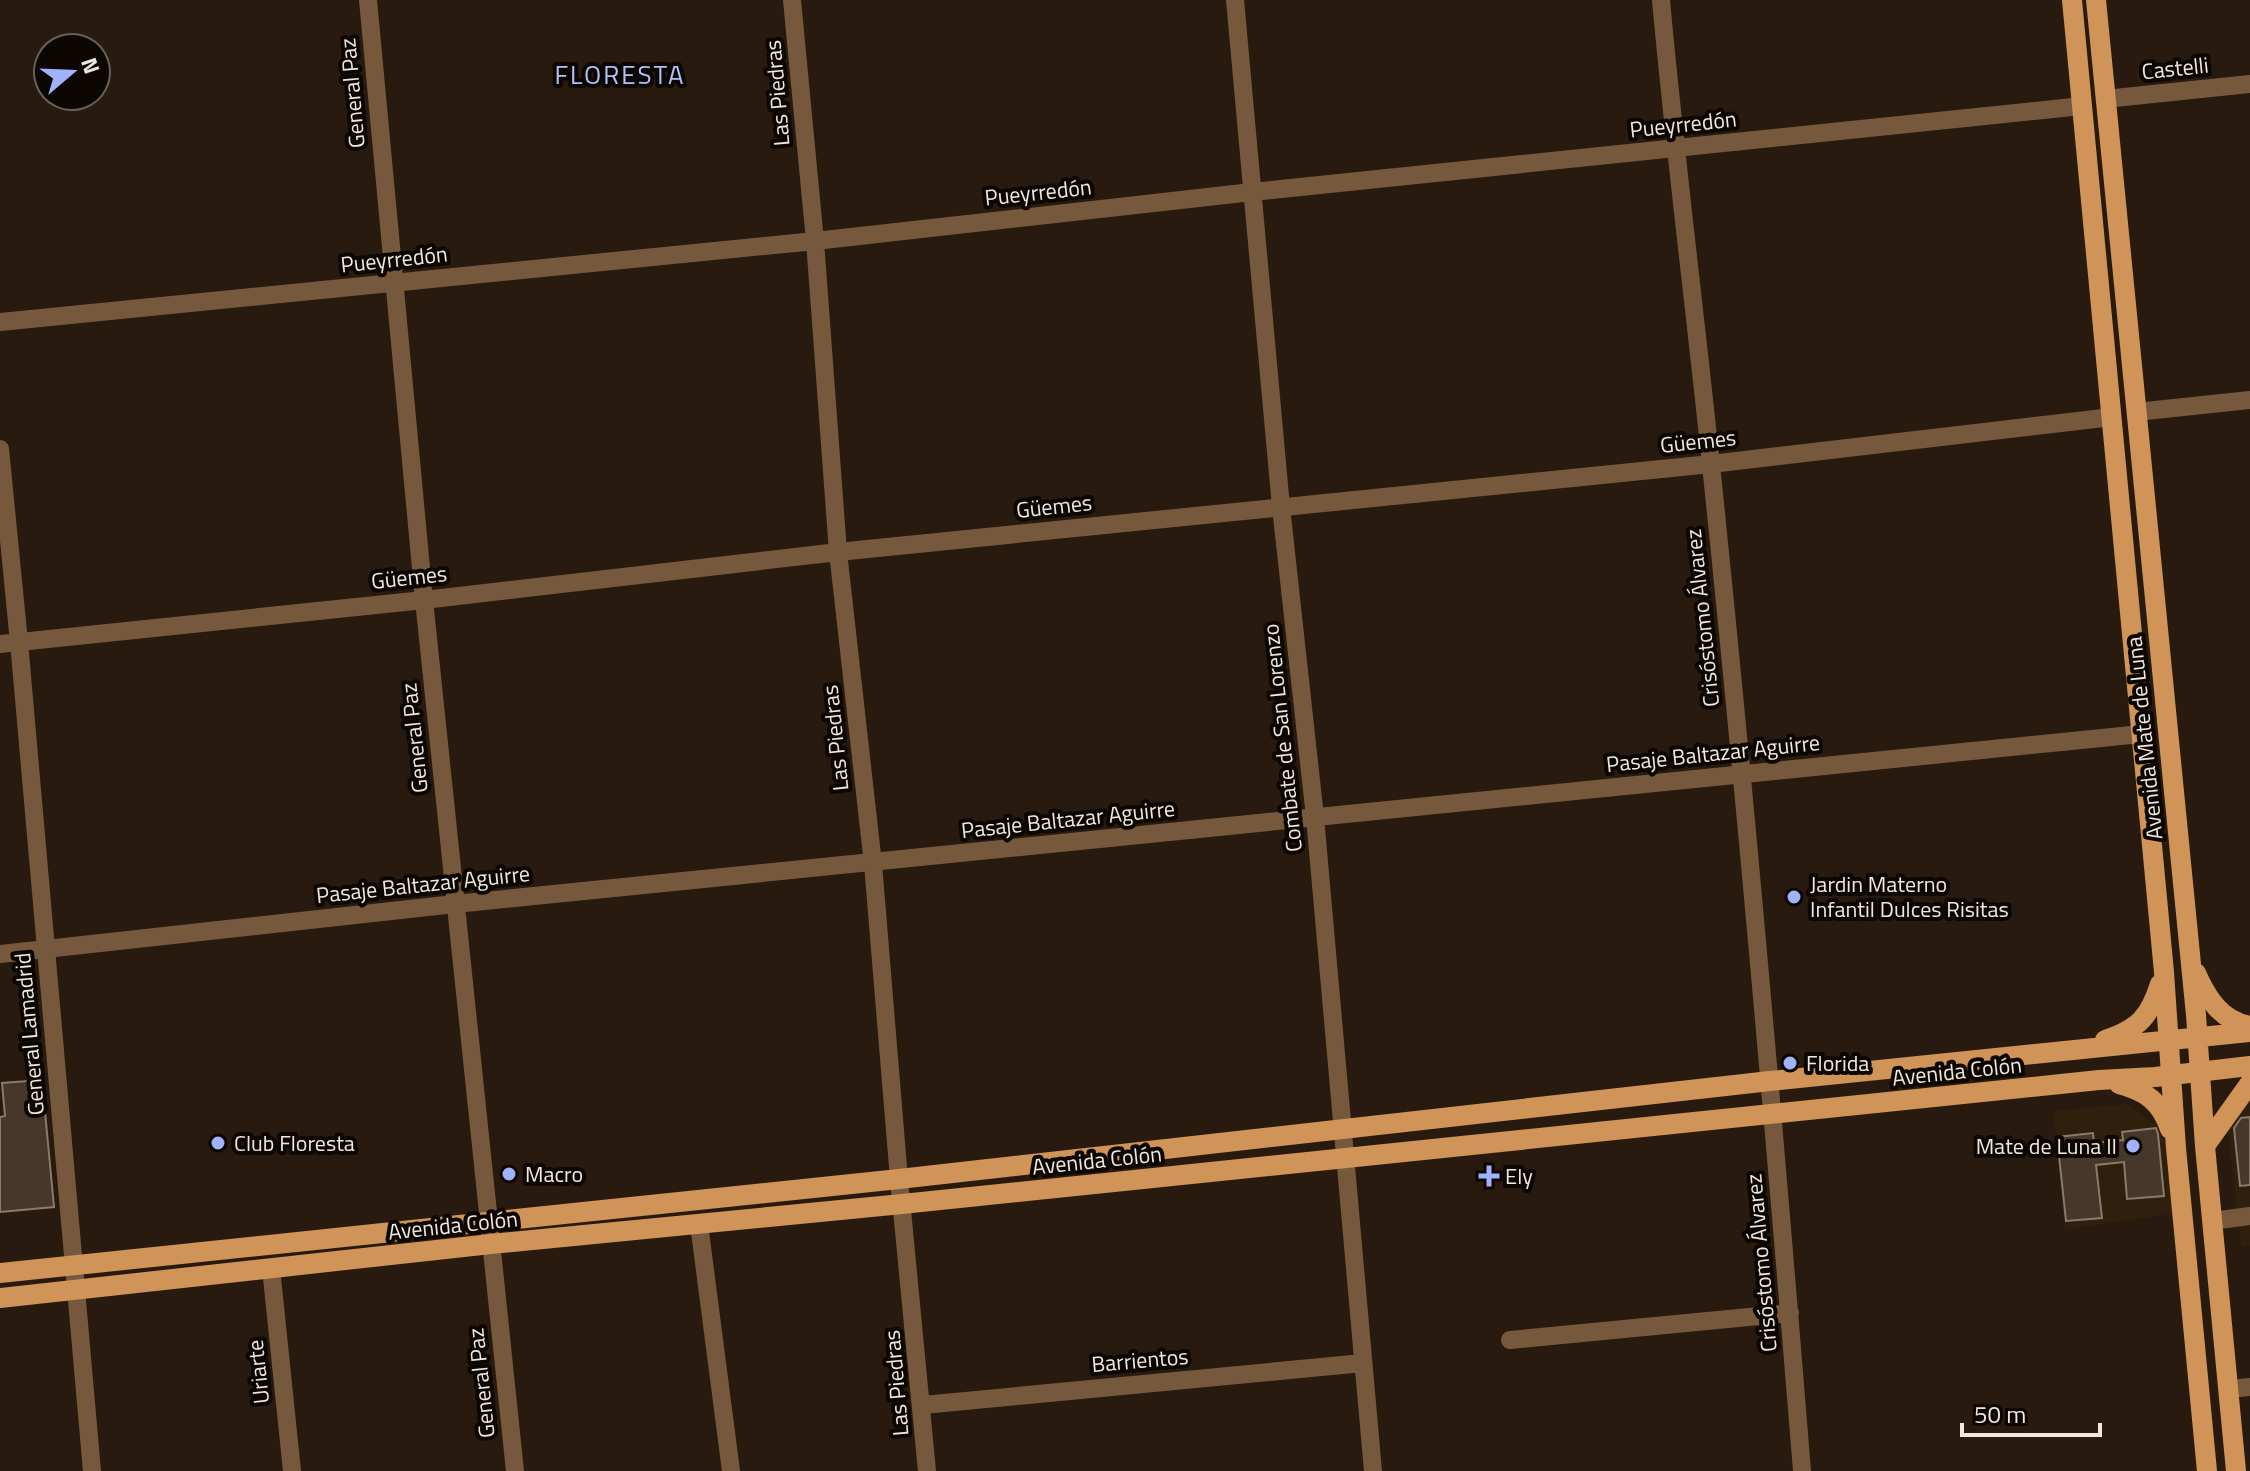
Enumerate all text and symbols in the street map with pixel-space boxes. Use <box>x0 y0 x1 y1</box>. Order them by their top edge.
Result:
north arrow <box>32 32 112 112</box>
street label: General Paz <box>330 37 374 149</box>
street label: Las Piedras <box>755 39 799 147</box>
street label: Castelli <box>2140 48 2210 88</box>
text: N <box>72 53 109 78</box>
district label: FLORESTA <box>554 55 686 94</box>
street label: Pueyrredón <box>1628 101 1738 147</box>
street label: Pueyrredón <box>983 169 1093 215</box>
street label: Pueyrredón <box>339 236 449 282</box>
street label: Güemes <box>1658 420 1738 462</box>
street label: Güemes <box>1014 485 1094 527</box>
street label: Crisóstomo Álvarez <box>1676 527 1728 709</box>
street label: Güemes <box>369 556 449 598</box>
street label: Combate de San Lorenzo <box>1253 622 1311 854</box>
street label: Avenida Mate de Luna <box>2116 635 2172 841</box>
street label: General Paz <box>391 681 437 795</box>
street label: Las Piedras <box>813 683 857 793</box>
street label: Pasaje Baltazar Aguirre <box>1604 725 1822 781</box>
street label: Pasaje Baltazar Aguirre <box>959 791 1177 847</box>
street label: Pasaje Baltazar Aguirre <box>314 856 532 912</box>
place label: Jardin Materno Infantil Dulces Risitas <box>1810 867 2009 926</box>
marker: Jardin Materno Infantil Dulces Risitas <box>1785 888 1803 906</box>
street label: General Lamadrid <box>5 951 53 1117</box>
place label: Florida <box>1806 1046 1869 1080</box>
street label: Avenida Colón <box>1890 1047 2024 1095</box>
marker: Florida <box>1781 1054 1799 1072</box>
place label: Club Floresta <box>234 1126 355 1160</box>
place label: Mate de Luna II <box>1976 1129 2117 1163</box>
marker: Club Floresta <box>209 1134 227 1152</box>
street label: Avenida Colón <box>1030 1136 1164 1184</box>
marker: Mate de Luna II <box>2124 1137 2142 1155</box>
place label: Macro <box>525 1157 583 1191</box>
place label: Ely <box>1505 1159 1533 1193</box>
marker: Macro <box>500 1165 518 1183</box>
marker: Ely <box>1480 1167 1498 1185</box>
street label: Crisóstomo Álvarez <box>1736 1172 1786 1354</box>
street label: Avenida Colón <box>386 1201 520 1249</box>
street label: General Paz <box>458 1326 504 1440</box>
street label: Las Piedras <box>874 1329 918 1437</box>
street label: Uriarte <box>238 1338 278 1406</box>
street label: Barrientos <box>1090 1339 1190 1381</box>
scale bar <box>1962 1387 2100 1437</box>
text: 50 m <box>1974 1396 2026 1432</box>

